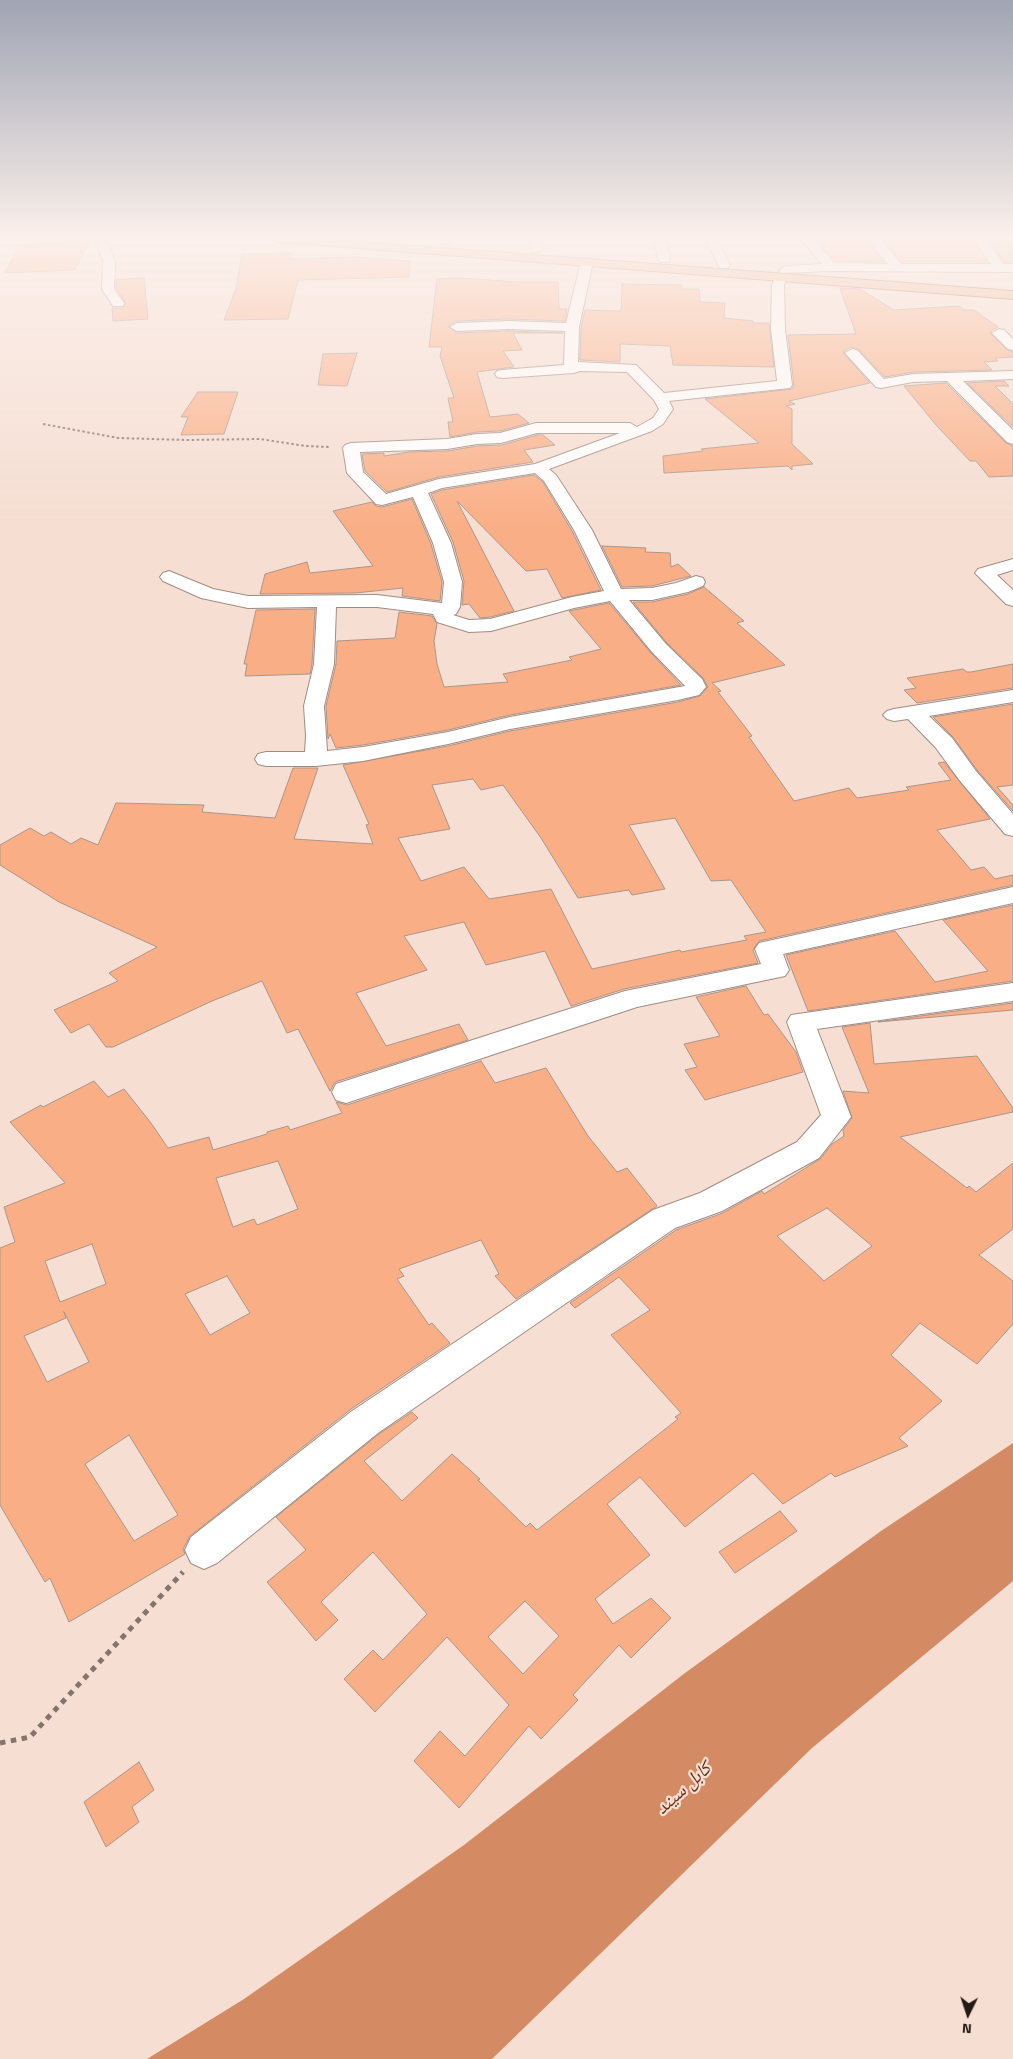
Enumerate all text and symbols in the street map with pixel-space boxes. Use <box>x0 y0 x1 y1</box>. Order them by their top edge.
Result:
water label: کابل سيند <box>651 1758 717 1820</box>
north arrow <box>943 1989 993 2039</box>
text: N <box>961 2019 972 2040</box>

